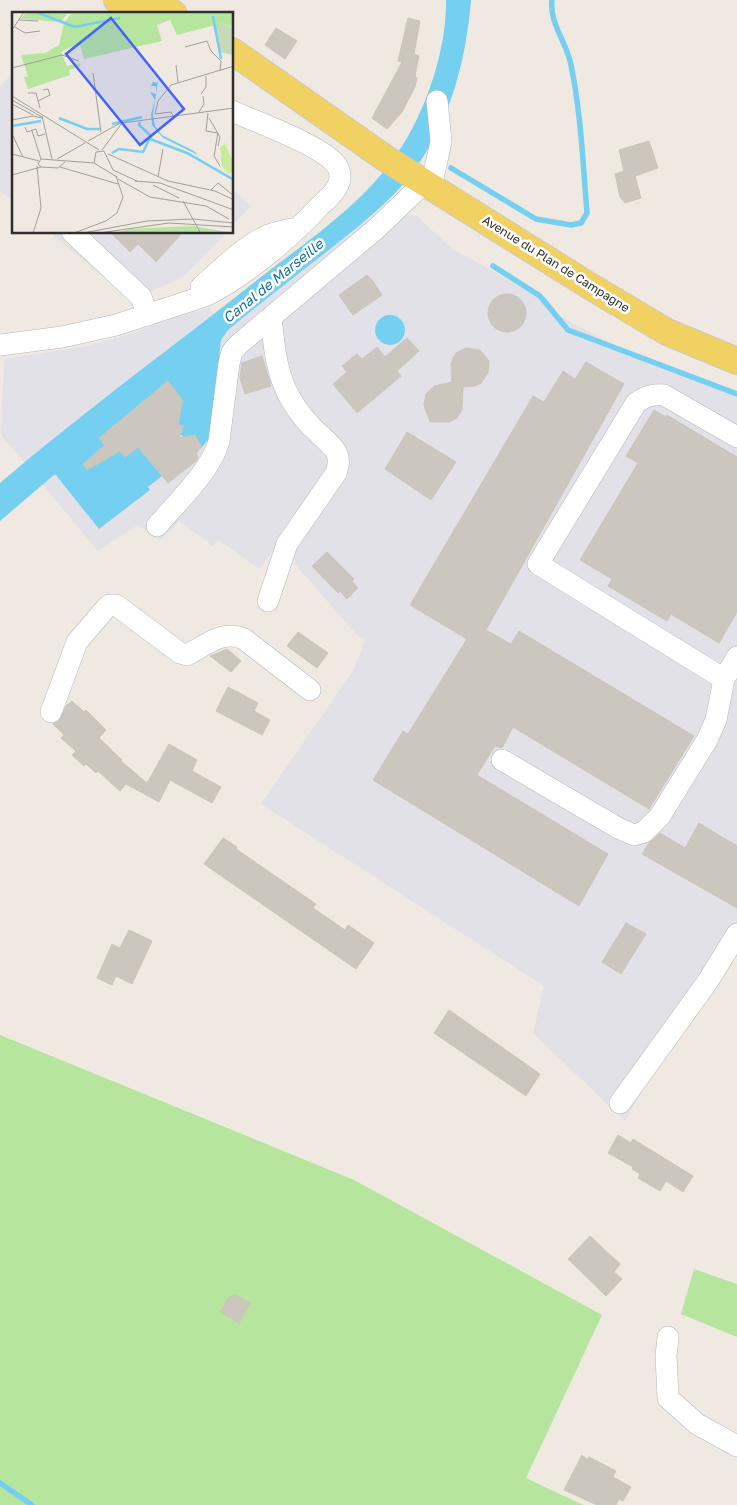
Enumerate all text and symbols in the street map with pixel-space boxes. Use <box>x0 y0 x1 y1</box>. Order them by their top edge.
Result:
inset map <box>12 12 234 234</box>
street label: Avenue du Plan de Campagne <box>480 212 633 315</box>
water label: Canal de Marseille <box>219 234 327 326</box>

